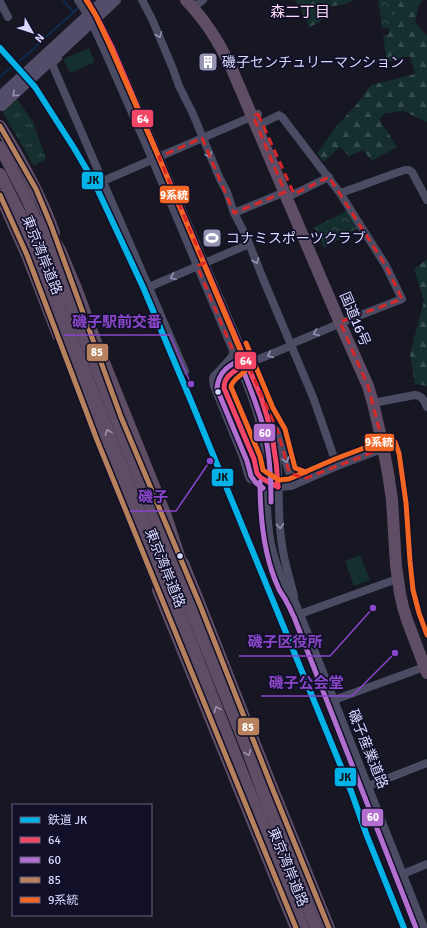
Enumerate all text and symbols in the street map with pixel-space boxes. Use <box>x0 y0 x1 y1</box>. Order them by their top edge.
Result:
district label: 森二丁目 <box>270 3 330 21</box>
north arrow <box>12 12 52 52</box>
text: N <box>32 31 47 45</box>
one-way arrow <box>154 31 162 39</box>
building icon: 磯子センチュリーマンション <box>197 51 219 73</box>
place label: 磯子センチュリーマンション <box>222 54 404 71</box>
one-way arrow <box>13 89 20 96</box>
line badge: 64 <box>131 109 154 128</box>
text: 64 <box>137 113 149 126</box>
one-way arrow <box>205 151 213 158</box>
line badge: JK <box>81 171 104 190</box>
text: JK <box>87 174 99 187</box>
line badge: 9系統 <box>159 185 190 204</box>
text: 9系統 <box>160 189 188 202</box>
street label: 東京湾岸道路 <box>18 213 66 297</box>
sports icon: コナミスポーツクラブ <box>201 227 223 249</box>
place label: コナミスポーツクラブ <box>226 230 366 247</box>
one-way arrow <box>251 258 259 265</box>
one-way arrow <box>170 272 177 280</box>
street label: 国道16号 <box>336 289 374 349</box>
callout: 磯子駅前交番 <box>64 308 170 335</box>
text: 磯子駅前交番 <box>72 313 162 331</box>
one-way arrow <box>312 329 319 337</box>
line badge: 85 <box>86 343 109 362</box>
text: 85 <box>91 346 103 359</box>
one-way arrow <box>266 350 273 358</box>
line badge: 64 <box>234 351 257 370</box>
text: 64 <box>240 355 252 368</box>
unlabelled marker <box>213 387 223 397</box>
line badge: 60 <box>253 423 276 442</box>
text: 60 <box>259 427 271 440</box>
one-way arrow <box>105 429 113 436</box>
line badge: 9系統 <box>364 433 395 452</box>
text: 9系統 <box>365 436 393 449</box>
one-way arrow <box>281 457 290 464</box>
line badge: JK <box>211 468 234 487</box>
text: JK <box>216 471 228 484</box>
callout: 磯子 <box>130 484 176 511</box>
text: 磯子 <box>138 488 168 506</box>
one-way arrow <box>275 523 284 529</box>
street label: 東京湾岸道路 <box>141 526 189 610</box>
unlabelled marker <box>175 551 185 561</box>
callout: 磯子区役所 <box>239 629 330 656</box>
text: 磯子区役所 <box>247 633 323 651</box>
callout: 磯子公会堂 <box>261 669 352 696</box>
text: 磯子公会堂 <box>268 674 344 692</box>
one-way arrow <box>214 706 222 713</box>
street label: 磯子産業道路 <box>344 707 392 791</box>
line badge: 85 <box>237 717 260 736</box>
text: 85 <box>242 721 254 734</box>
one-way arrow <box>244 749 252 756</box>
line badge: JK <box>334 767 357 787</box>
text: JK <box>339 771 351 784</box>
legend <box>12 804 152 916</box>
line badge: 60 <box>361 808 384 827</box>
text: 60 <box>367 811 379 824</box>
text: 鉄道 JK <box>48 813 87 828</box>
street label: 東京湾岸道路 <box>264 825 312 909</box>
text: 64 <box>48 833 61 848</box>
text: 60 <box>48 853 61 868</box>
text: 85 <box>48 873 61 888</box>
text: 9系統 <box>48 893 78 908</box>

